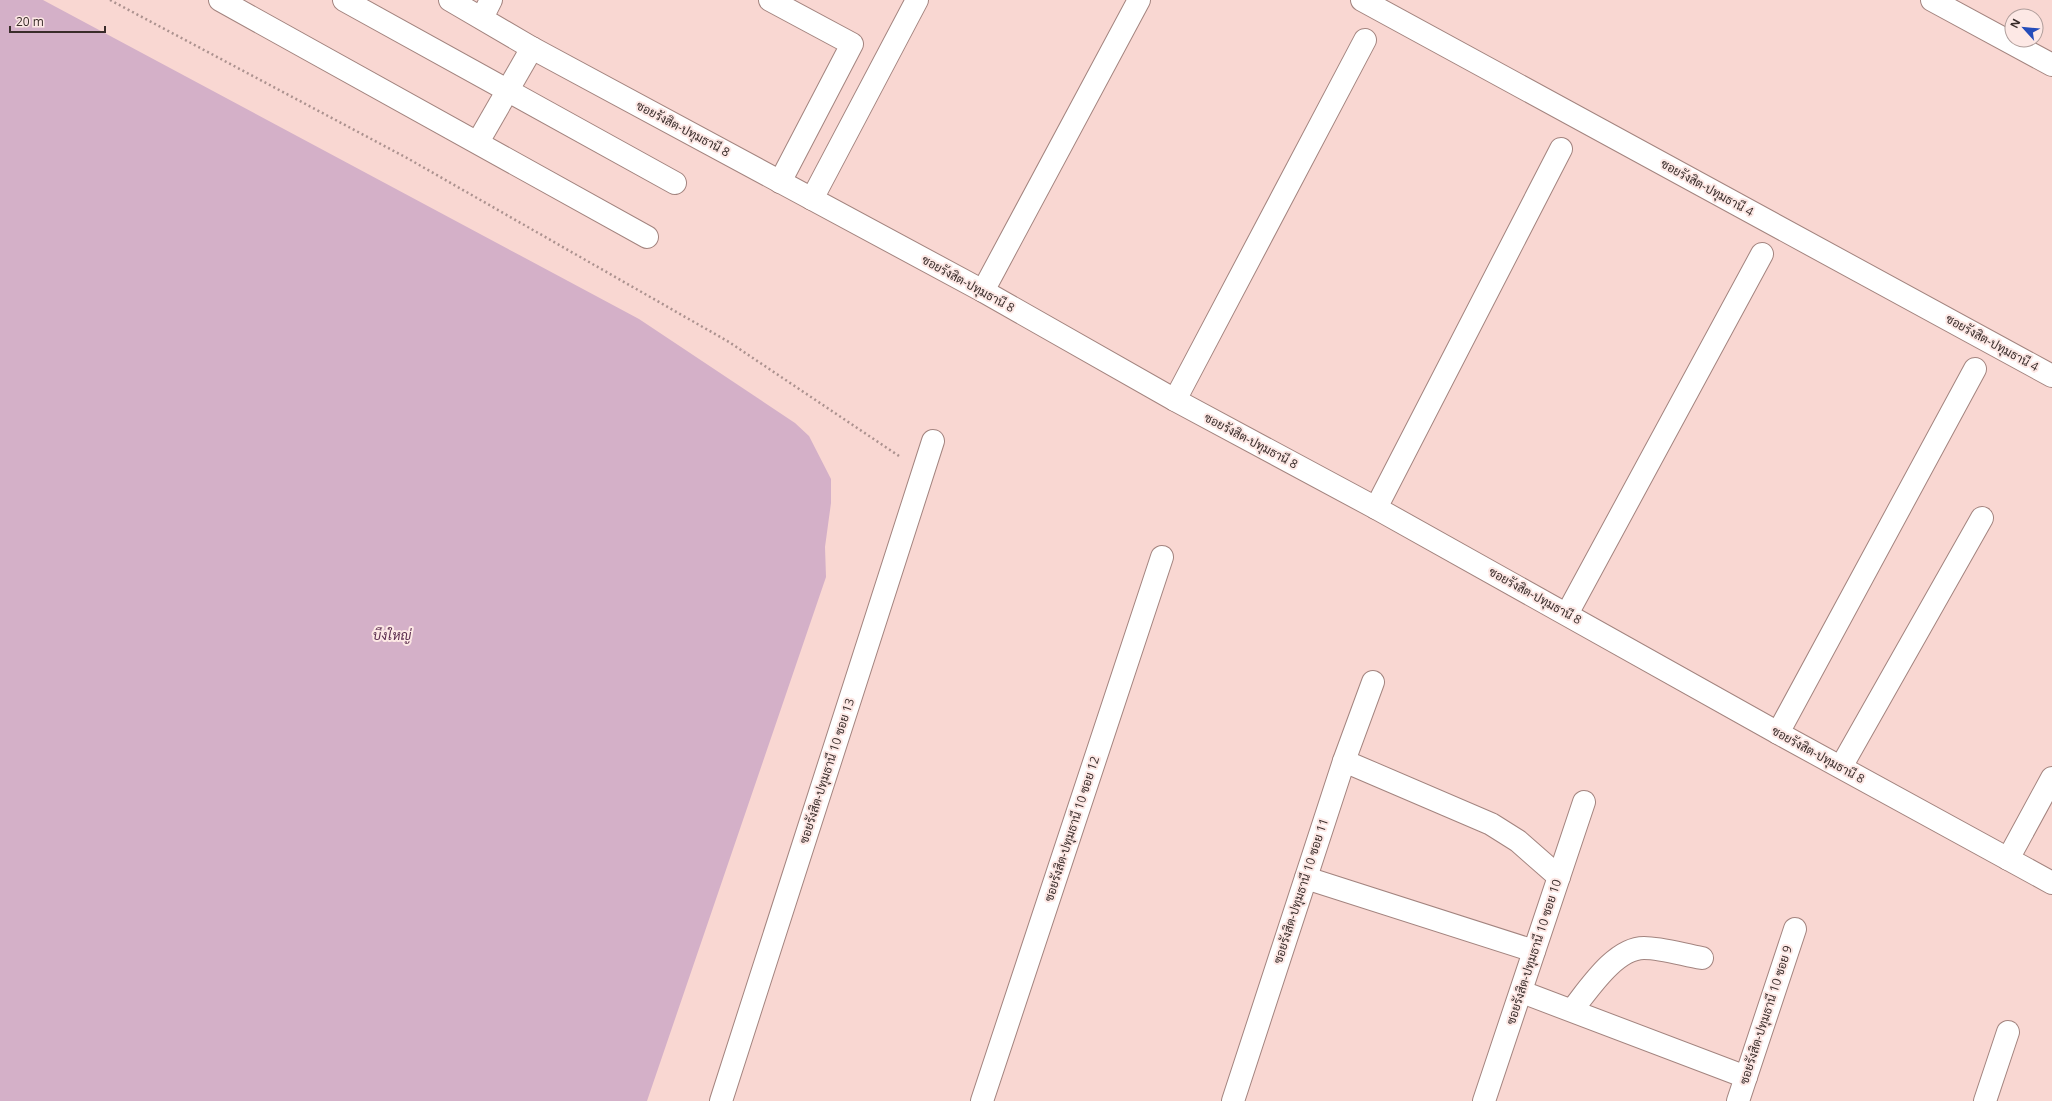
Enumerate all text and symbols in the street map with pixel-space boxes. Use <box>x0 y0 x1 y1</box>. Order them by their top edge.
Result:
scale bar <box>10 8 105 34</box>
north arrow <box>2004 8 2044 48</box>
text: 20 m <box>16 13 44 30</box>
text: N <box>2006 16 2023 31</box>
street label: ซอยรังสิต-ปทุมธานี 8 <box>633 97 733 161</box>
street label: ซอยรังสิต-ปทุมธานี 4 <box>1657 155 1757 221</box>
street label: ซอยรังสิต-ปทุมธานี 8 <box>918 251 1018 317</box>
street label: ซอยรังสิต-ปทุมธานี 4 <box>1942 310 2042 376</box>
street label: ซอยรังสิต-ปทุมธานี 8 <box>1201 409 1301 473</box>
street label: ซอยรังสิต-ปทุมธานี 8 <box>1485 563 1585 629</box>
water label: บึงใหญ่ <box>373 626 412 644</box>
street label: ซอยรังสิต-ปทุมธานี 10 ซอย 13 <box>795 696 859 846</box>
street label: ซอยรังสิต-ปทุมธานี 8 <box>1768 722 1868 788</box>
street label: ซอยรังสิต-ปทุมธานี 10 ซอย 12 <box>1040 754 1104 904</box>
street label: ซอยรังสิต-ปทุมธานี 10 ซอย 11 <box>1269 816 1333 966</box>
street label: ซอยรังสิต-ปทุมธานี 10 ซอย 10 <box>1502 877 1566 1027</box>
street label: ซอยรังสิต-ปทุมธานี 10 ซอย 9 <box>1735 943 1797 1087</box>

